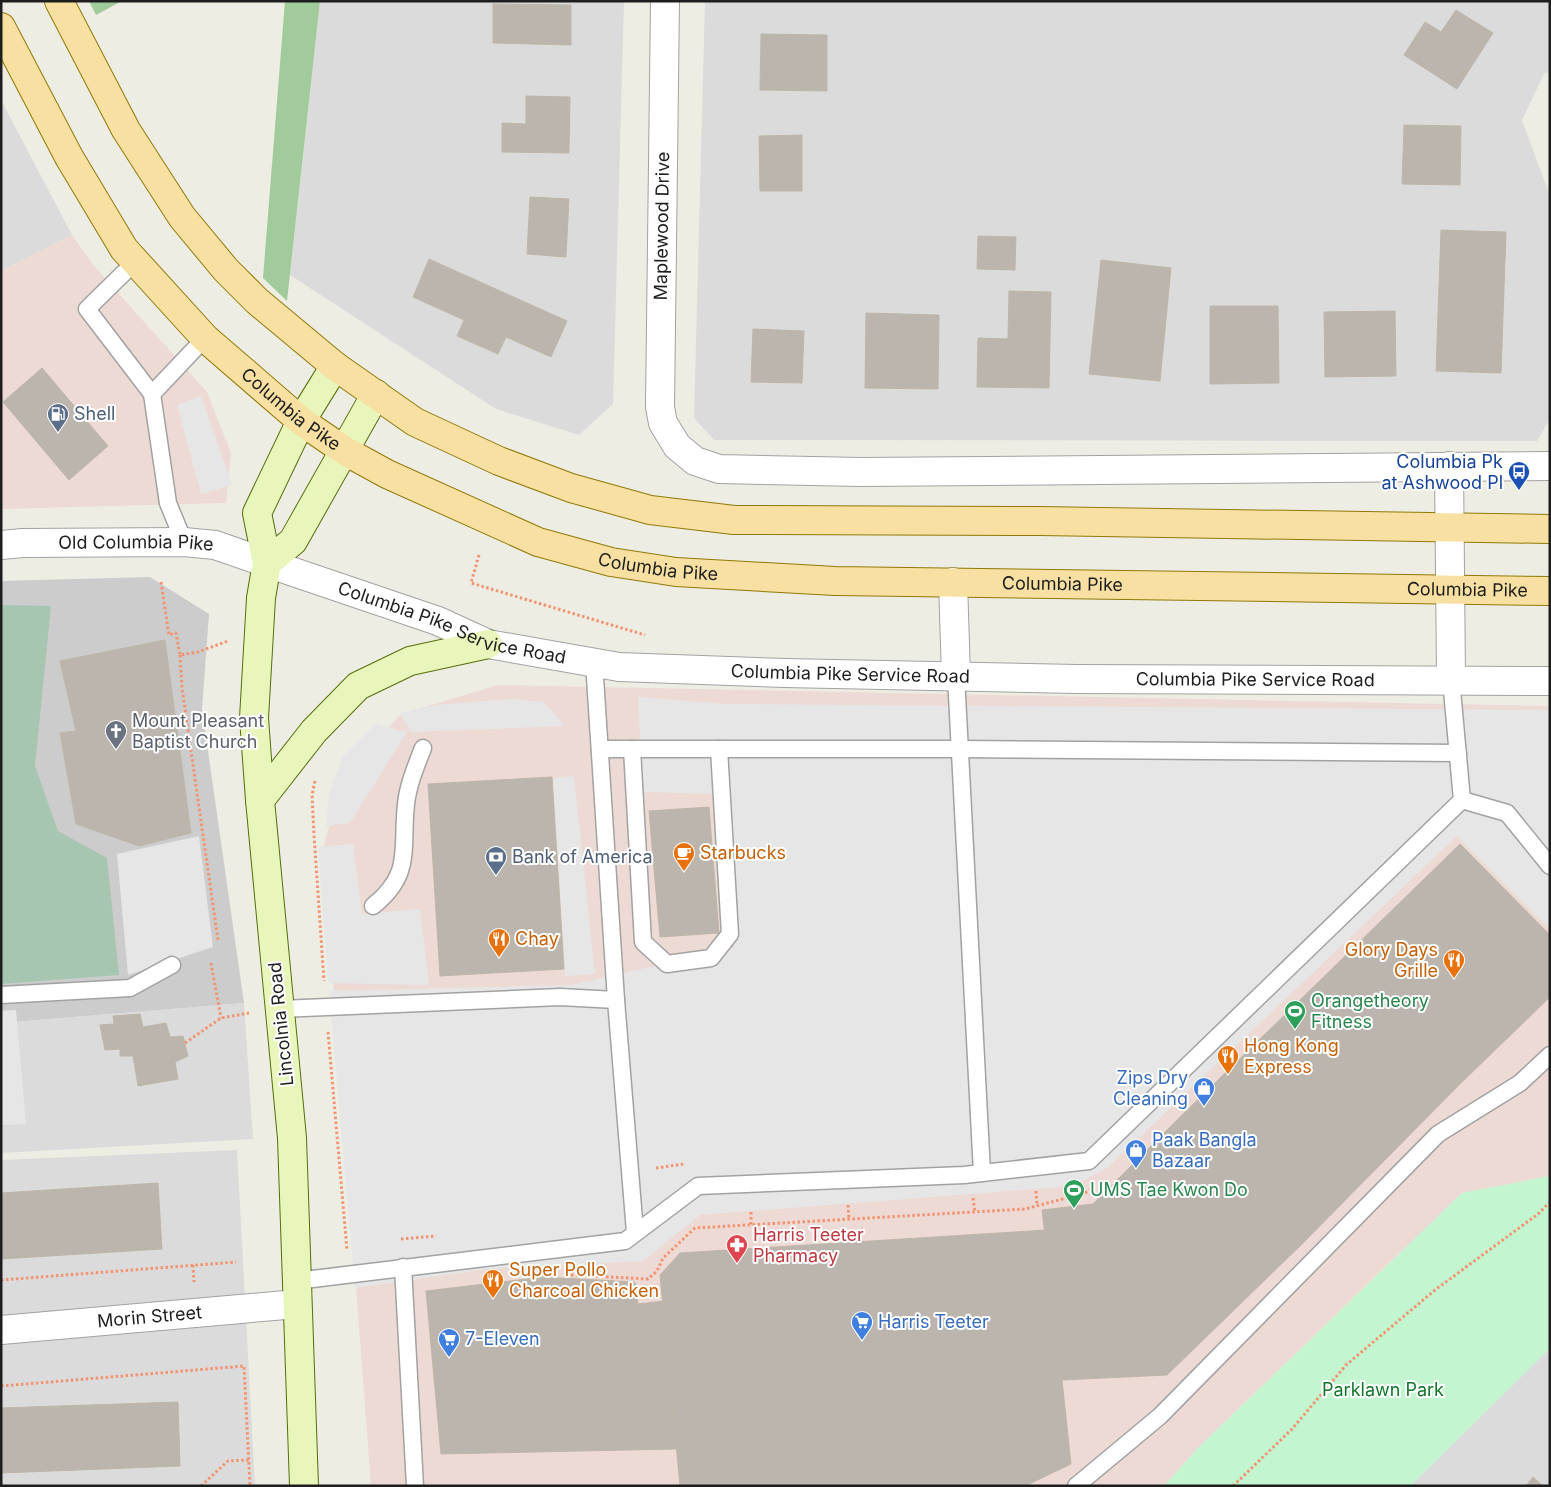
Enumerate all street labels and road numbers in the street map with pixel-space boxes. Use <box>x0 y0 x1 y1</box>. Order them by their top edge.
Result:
street label: Maplewood Drive <box>650 151 673 300</box>
street label: Columbia Pike <box>237 363 345 455</box>
street label: Old Columbia Pike <box>58 531 215 555</box>
street label: Columbia Pike <box>596 548 719 584</box>
street label: Columbia Pike <box>1002 572 1123 595</box>
street label: Columbia Pike Service Road <box>335 577 568 668</box>
street label: Columbia Pike <box>1407 578 1528 601</box>
street label: Columbia Pike Service Road <box>730 660 970 687</box>
street label: Columbia Pike Service Road <box>1136 668 1375 690</box>
street label: Lincolnia Road <box>264 961 297 1087</box>
street label: Morin Street <box>96 1301 203 1332</box>

